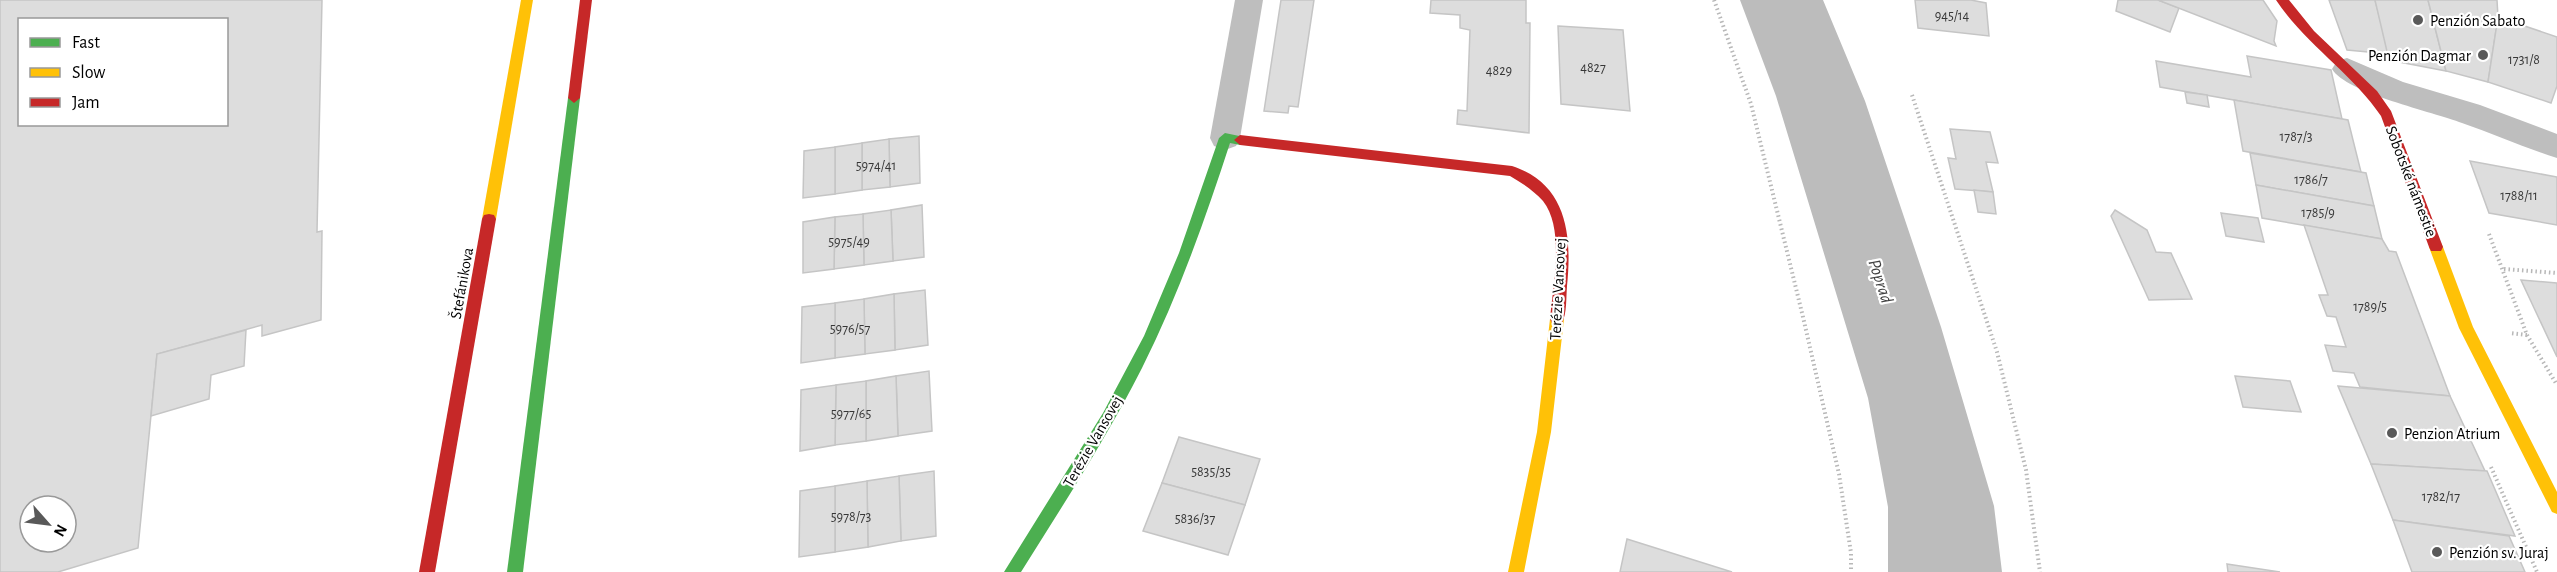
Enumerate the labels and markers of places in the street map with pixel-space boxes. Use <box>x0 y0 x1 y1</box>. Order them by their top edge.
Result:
marker: Penzión Sabato <box>2411 13 2425 27</box>
place label: Penzión Sabato <box>2430 13 2525 29</box>
place label: Penzión Dagmar <box>2368 48 2472 64</box>
marker: Penzión Dagmar <box>2476 48 2490 62</box>
marker: Penzion Atrium <box>2385 426 2399 440</box>
place label: Penzion Atrium <box>2404 426 2500 442</box>
marker: Penzión sv. Juraj <box>2430 545 2444 559</box>
place label: Penzión sv. Juraj <box>2449 545 2549 562</box>

